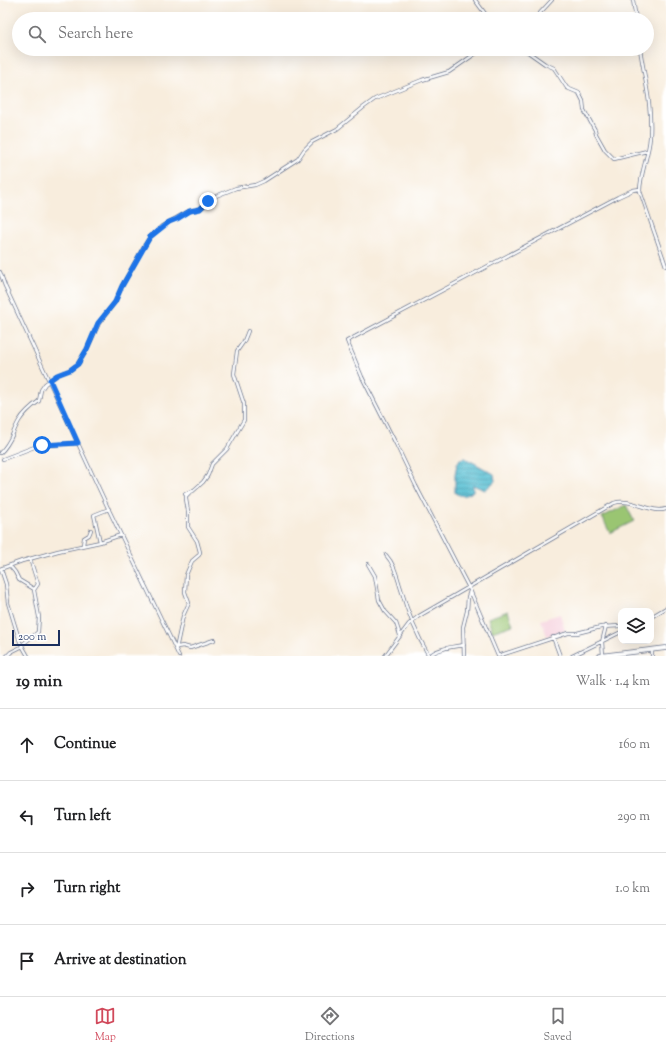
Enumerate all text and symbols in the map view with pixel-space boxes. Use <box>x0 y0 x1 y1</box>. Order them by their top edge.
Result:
search box <box>12 12 654 56</box>
icon: search <box>26 23 48 45</box>
text: Search here <box>58 24 133 45</box>
route end <box>199 192 217 210</box>
route start <box>33 436 51 454</box>
map controls <box>618 608 654 644</box>
button: layers <box>618 608 654 644</box>
scale bar <box>12 628 60 647</box>
text: 200 m <box>18 629 46 645</box>
text: 19 min <box>16 670 62 694</box>
text: Walk · 1.4 km <box>576 673 650 691</box>
icon: ahead <box>16 734 38 756</box>
text: Continue <box>54 734 116 755</box>
text: 160 m <box>619 736 650 754</box>
icon: left <box>16 806 38 828</box>
text: Turn left <box>54 806 111 827</box>
text: 290 m <box>617 808 650 826</box>
icon: right <box>16 878 38 900</box>
text: Turn right <box>54 878 120 899</box>
text: 1.0 km <box>615 880 650 898</box>
icon: arrive <box>16 950 38 972</box>
text: Arrive at destination <box>54 950 187 971</box>
tab: Map <box>94 1005 116 1045</box>
tab: Directions <box>305 1005 355 1045</box>
tab: Saved <box>543 1005 572 1045</box>

